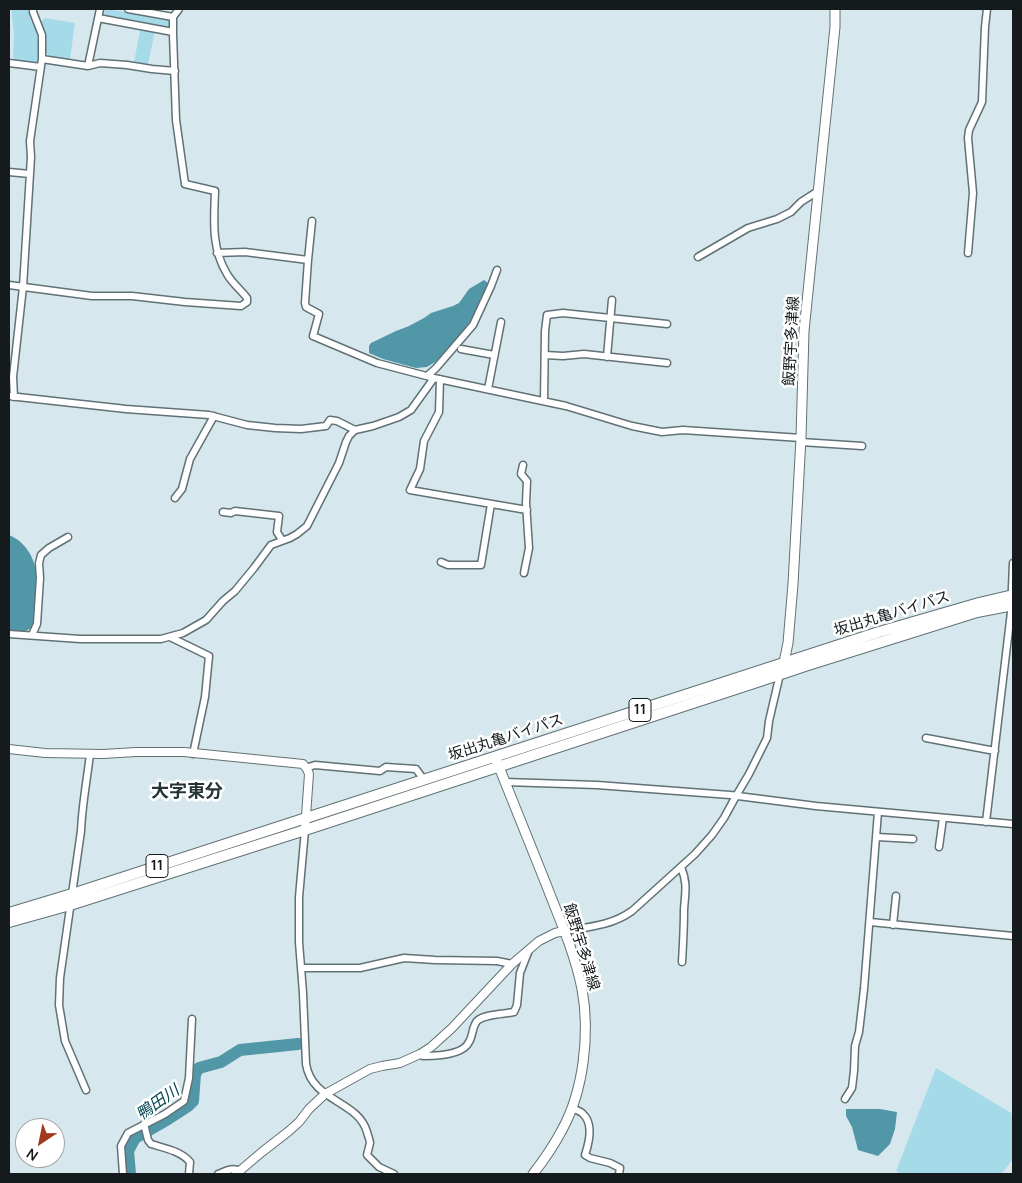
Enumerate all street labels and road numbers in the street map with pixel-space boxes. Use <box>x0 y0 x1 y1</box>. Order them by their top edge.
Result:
street label: 飯野宇多津線 <box>781 296 803 386</box>
street label: 坂出丸亀バイパス <box>832 588 952 640</box>
road number: 11 <box>629 698 651 722</box>
street label: 坂出丸亀バイパス <box>446 711 566 765</box>
road number: 11 <box>146 854 168 878</box>
street label: 飯野宇多津線 <box>559 901 603 993</box>

